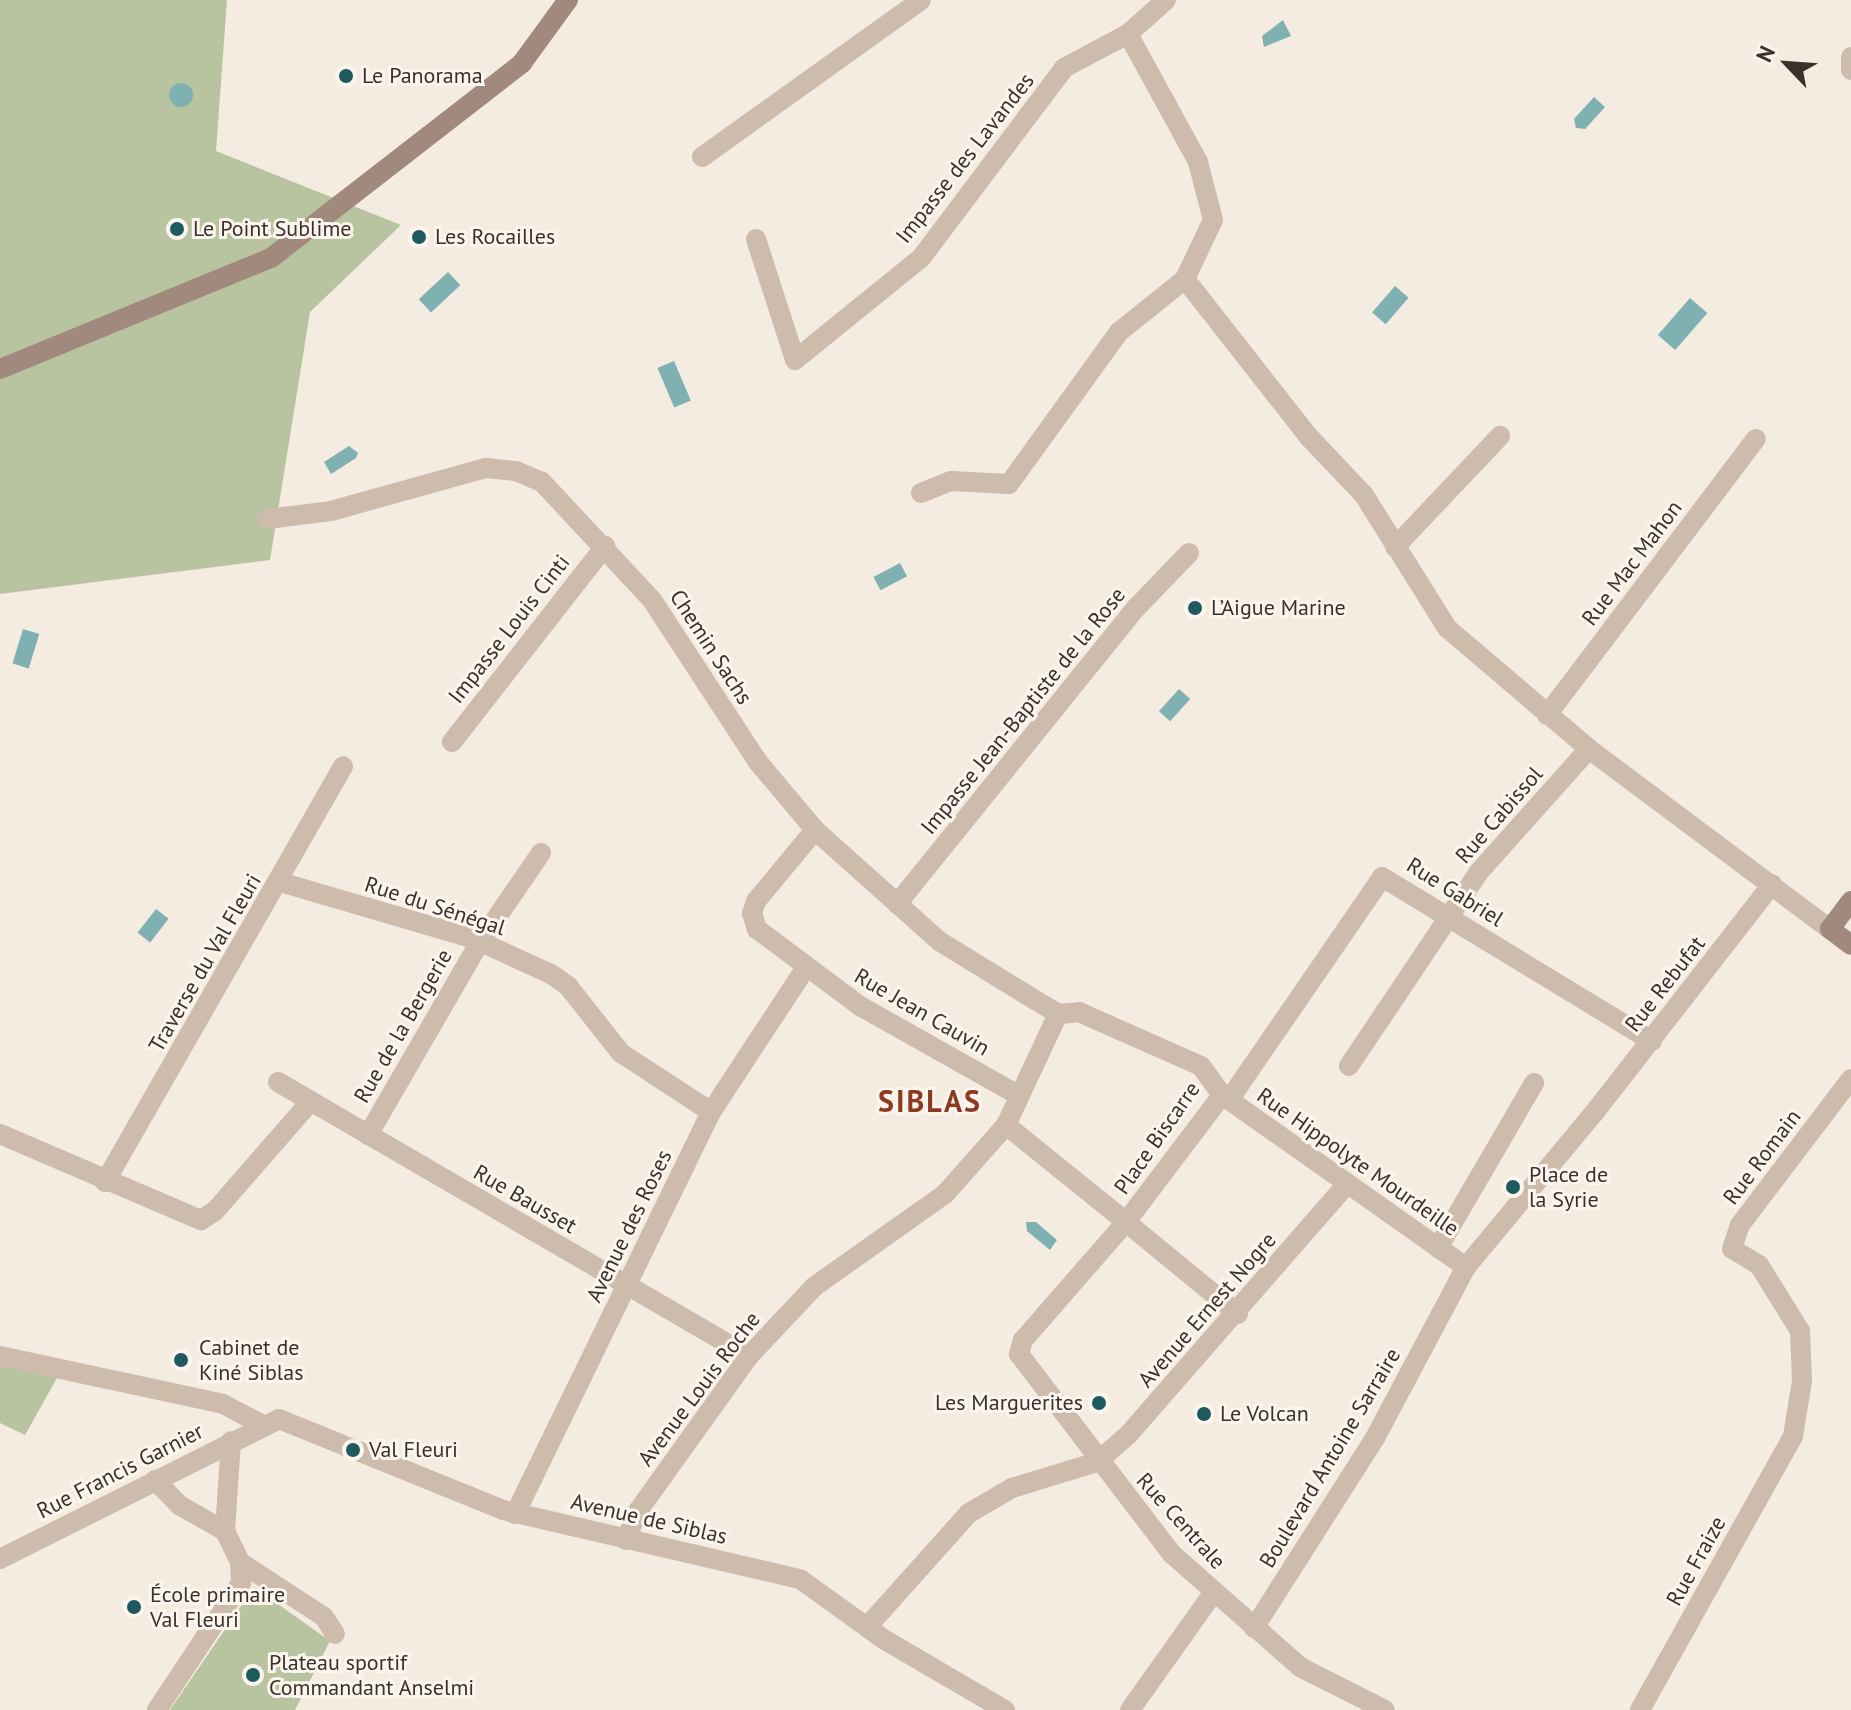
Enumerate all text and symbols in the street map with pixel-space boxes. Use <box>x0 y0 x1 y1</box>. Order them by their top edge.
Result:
north arrow <box>1747 24 1827 104</box>
text: N <box>1750 41 1781 66</box>
place label: Le Panorama <box>362 63 483 89</box>
marker: Le Panorama <box>337 67 355 85</box>
street label: Impasse des Lavandes <box>890 68 1040 248</box>
place label: Le Point Sublime <box>193 216 351 242</box>
marker: Le Point Sublime <box>168 220 186 238</box>
place label: Les Rocailles <box>435 224 555 250</box>
marker: Les Rocailles <box>410 228 428 246</box>
street label: Rue Mac Mahon <box>1576 495 1688 631</box>
street label: Impasse Louis Cinti <box>443 549 575 709</box>
street label: Impasse Jean-Baptiste de la Rose <box>915 582 1131 840</box>
street label: Chemin Sachs <box>664 585 758 709</box>
place label: L’Aigue Marine <box>1211 595 1346 621</box>
marker: L’Aigue Marine <box>1186 599 1204 617</box>
street label: Rue Cabissol <box>1450 761 1548 869</box>
street label: Rue Gabriel <box>1402 852 1508 932</box>
street label: Traverse du Val Fleuri <box>143 869 267 1057</box>
street label: Rue du Sénégal <box>361 871 509 941</box>
street label: Rue Rebufat <box>1619 931 1711 1037</box>
street label: Rue de la Bergerie <box>348 945 458 1107</box>
street label: Rue Jean Cauvin <box>850 963 994 1061</box>
street label: Place Biscarre <box>1109 1077 1205 1199</box>
street label: Rue Hippolyte Mourdeille <box>1252 1082 1464 1242</box>
district label: SIBLAS <box>878 1083 982 1119</box>
street label: Rue Romain <box>1718 1104 1806 1210</box>
street label: Avenue des Roses <box>581 1145 677 1307</box>
street label: Rue Bausset <box>469 1159 581 1239</box>
place label: Place de la Syrie <box>1529 1161 1608 1212</box>
marker: Place de la Syrie <box>1504 1178 1522 1196</box>
street label: Avenue Ernest Nogre <box>1133 1227 1281 1393</box>
street label: Avenue Louis Roche <box>632 1307 766 1471</box>
place label: Cabinet de Kiné Siblas <box>199 1334 303 1386</box>
street label: Boulevard Antoine Sarraire <box>1254 1343 1406 1573</box>
marker: Cabinet de Kiné Siblas <box>170 1349 192 1371</box>
place label: Les Marguerites <box>935 1390 1083 1416</box>
marker: Les Marguerites <box>1090 1394 1108 1412</box>
place label: Le Volcan <box>1220 1401 1309 1427</box>
marker: Le Volcan <box>1195 1405 1213 1423</box>
street label: Rue Francis Garnier <box>32 1418 208 1524</box>
place label: Val Fleuri <box>369 1437 458 1463</box>
marker: Val Fleuri <box>344 1441 362 1459</box>
street label: Rue Centrale <box>1131 1467 1231 1575</box>
street label: Avenue de Siblas <box>568 1488 730 1550</box>
street label: Rue Fraize <box>1661 1512 1731 1610</box>
place label: École primaire Val Fleuri <box>150 1581 285 1632</box>
marker: École primaire Val Fleuri <box>125 1598 143 1616</box>
place label: Plateau sportif Commandant Anselmi <box>269 1649 475 1700</box>
marker: Plateau sportif Commandant Anselmi <box>244 1666 262 1684</box>

